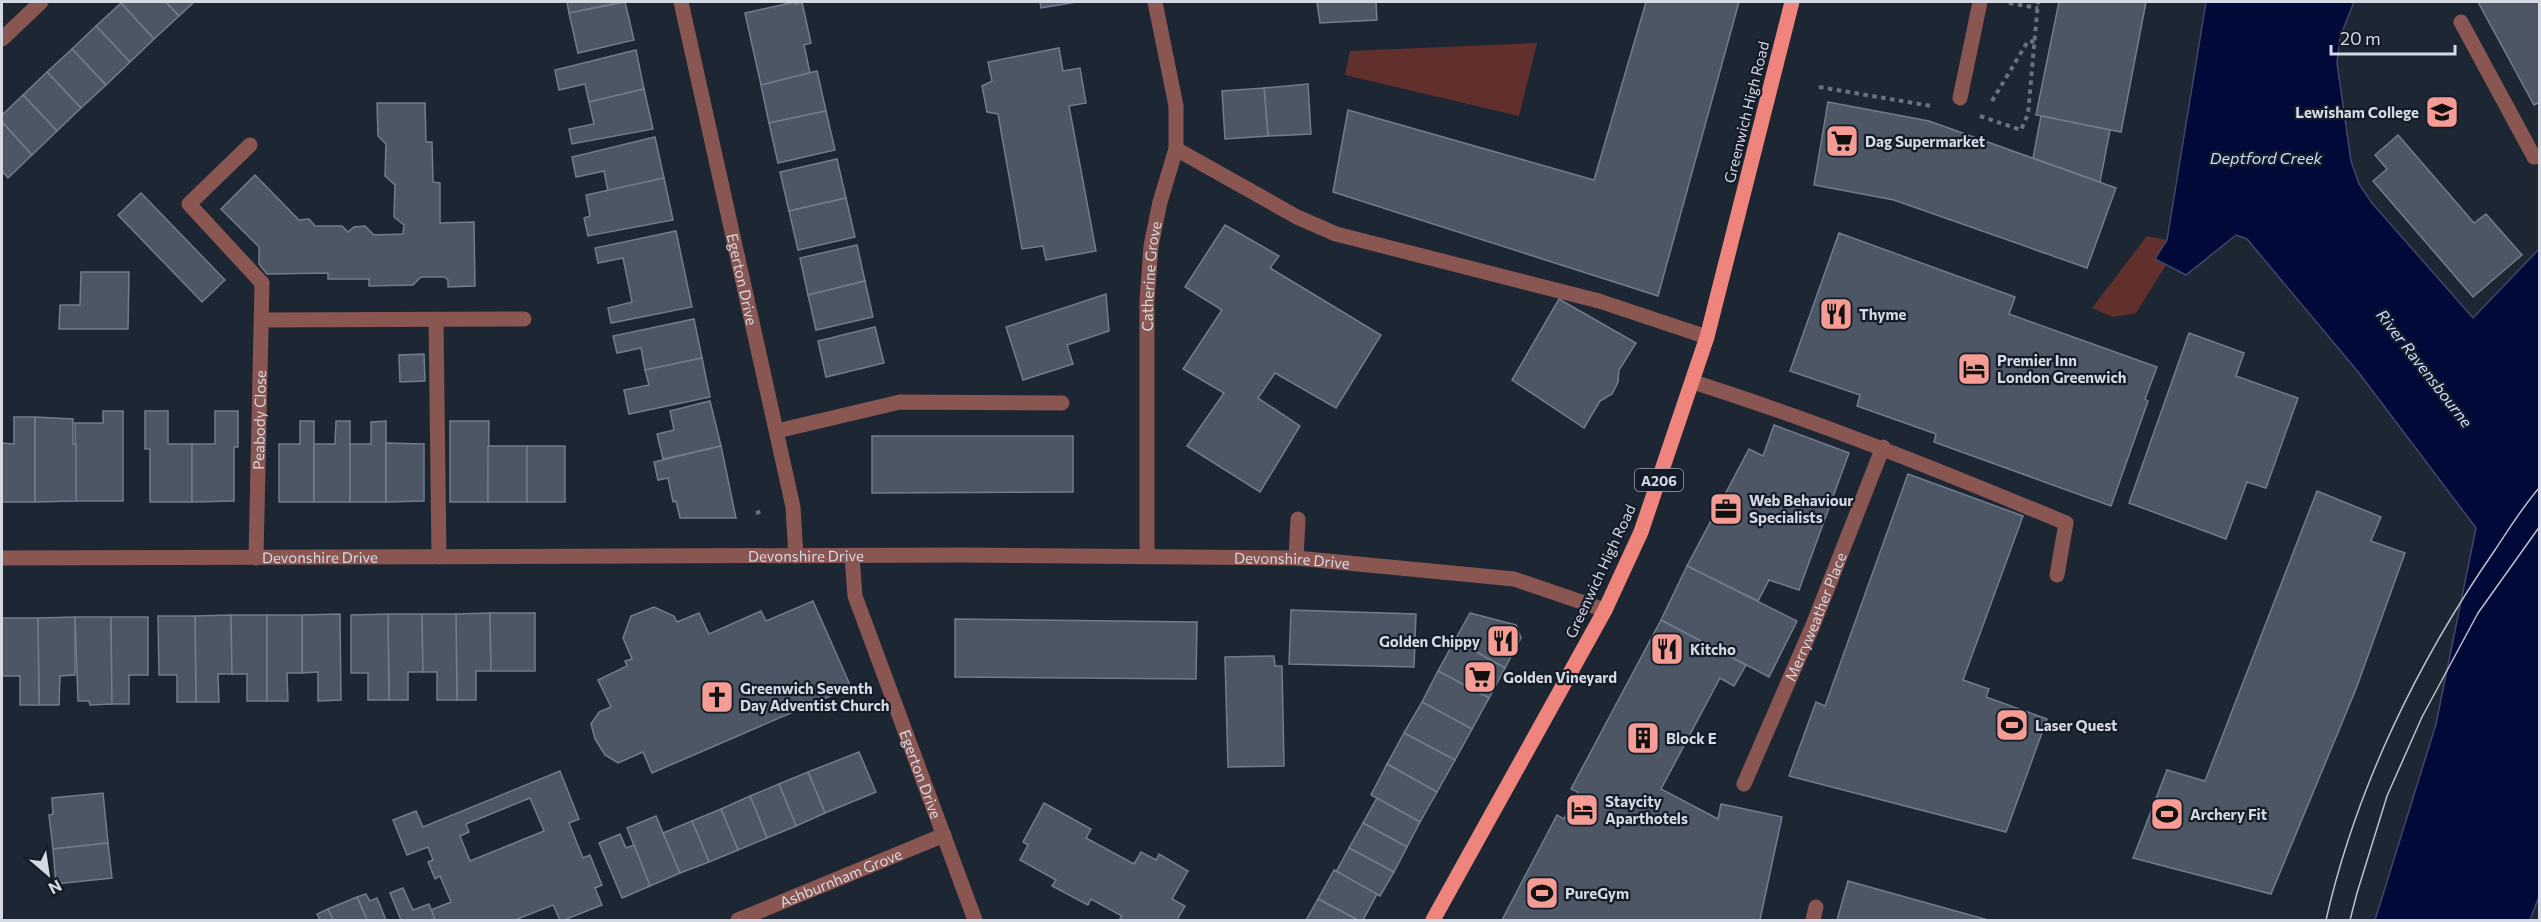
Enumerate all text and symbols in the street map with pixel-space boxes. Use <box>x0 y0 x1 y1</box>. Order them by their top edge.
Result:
scale bar <box>2331 18 2456 56</box>
text: 20 m <box>2340 27 2381 49</box>
street label: Greenwich High Road <box>1720 39 1772 185</box>
school or university icon: Lewisham College <box>2424 94 2460 130</box>
place label: Lewisham College <box>2295 103 2419 121</box>
supermarket icon: Dag Supermarket <box>1824 123 1860 159</box>
place label: Dag Supermarket <box>1865 132 1985 150</box>
water label: Deptford Creek <box>2210 148 2323 167</box>
street label: Catherine Grove <box>1138 219 1165 331</box>
street label: Egerton Drive <box>724 232 761 327</box>
restaurant icon: Thyme <box>1818 296 1854 332</box>
place label: Thyme <box>1859 305 1906 323</box>
water label: River Ravensbourne <box>2373 305 2477 431</box>
hotel icon: Premier Inn London Greenwich <box>1956 351 1992 387</box>
place label: Premier Inn London Greenwich <box>1997 351 2126 386</box>
street label: Peabody Close <box>249 370 269 470</box>
road number: A206 <box>1635 469 1683 491</box>
office icon: Web Behaviour Specialists <box>1708 491 1744 527</box>
place label: Web Behaviour Specialists <box>1749 491 1854 526</box>
street label: Greenwich High Road <box>1561 501 1639 641</box>
street label: Devonshire Drive <box>748 546 864 565</box>
street label: Devonshire Drive <box>262 548 378 566</box>
street label: Devonshire Drive <box>1234 548 1351 572</box>
street label: Merryweather Place <box>1781 550 1850 684</box>
restaurant icon: Golden Chippy <box>1485 623 1521 659</box>
restaurant icon: Kitcho <box>1649 631 1685 667</box>
place label: Golden Chippy <box>1379 632 1481 650</box>
place label: Kitcho <box>1690 640 1736 658</box>
supermarket icon: Golden Vineyard <box>1462 659 1498 695</box>
place label: Golden Vineyard <box>1503 668 1617 686</box>
church icon: Greenwich Seventh Day Adventist Church <box>699 679 735 715</box>
place label: Greenwich Seventh Day Adventist Church <box>740 679 889 714</box>
sports icon: Laser Quest <box>1994 707 2030 743</box>
place label: Laser Quest <box>2035 716 2117 734</box>
building icon: Block E <box>1625 720 1661 756</box>
street label: Egerton Drive <box>896 727 946 821</box>
place label: Block E <box>1666 729 1717 747</box>
hotel icon: Staycity Aparthotels <box>1564 792 1600 828</box>
place label: Staycity Aparthotels <box>1605 792 1688 827</box>
sports icon: Archery Fit <box>2149 796 2185 832</box>
place label: Archery Fit <box>2190 805 2267 823</box>
north arrow <box>18 844 78 904</box>
street label: Ashburnham Grove <box>777 844 905 911</box>
sports icon: PureGym <box>1524 875 1560 911</box>
text: N <box>46 876 65 899</box>
place label: PureGym <box>1565 884 1629 902</box>

